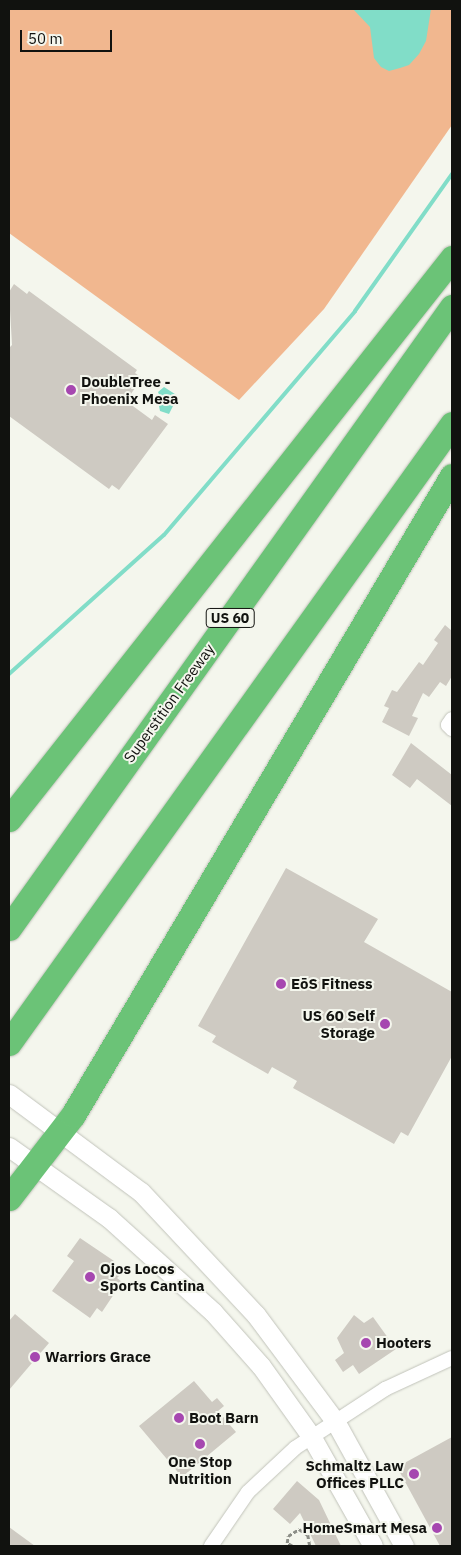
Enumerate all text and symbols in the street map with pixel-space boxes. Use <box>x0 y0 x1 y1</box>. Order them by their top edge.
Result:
scale bar <box>22 20 115 52</box>
text: 50 m <box>28 29 63 48</box>
place label: DoubleTree - Phoenix Mesa <box>81 372 179 407</box>
marker: DoubleTree - Phoenix Mesa <box>65 384 77 396</box>
road number: US 60 <box>205 606 255 630</box>
street label: Superstition Freeway <box>120 640 218 766</box>
place label: EōS Fitness <box>291 975 373 993</box>
marker: EōS Fitness <box>275 978 287 990</box>
place label: US 60 Self Storage <box>302 1006 375 1041</box>
marker: US 60 Self Storage <box>379 1018 391 1030</box>
place label: Ojos Locos Sports Cantina <box>100 1259 205 1294</box>
marker: Ojos Locos Sports Cantina <box>84 1271 96 1283</box>
place label: Hooters <box>376 1334 431 1352</box>
marker: Hooters <box>360 1337 372 1349</box>
place label: Warriors Grace <box>45 1348 151 1366</box>
marker: Warriors Grace <box>29 1351 41 1363</box>
place label: Boot Barn <box>189 1409 259 1427</box>
marker: Boot Barn <box>173 1412 185 1424</box>
marker: One Stop Nutrition <box>194 1438 206 1450</box>
place label: One Stop Nutrition <box>168 1452 232 1487</box>
place label: Schmaltz Law Offices PLLC <box>305 1456 404 1491</box>
marker: Schmaltz Law Offices PLLC <box>408 1468 420 1480</box>
place label: HomeSmart Mesa <box>302 1519 427 1537</box>
marker: HomeSmart Mesa <box>431 1522 443 1534</box>

